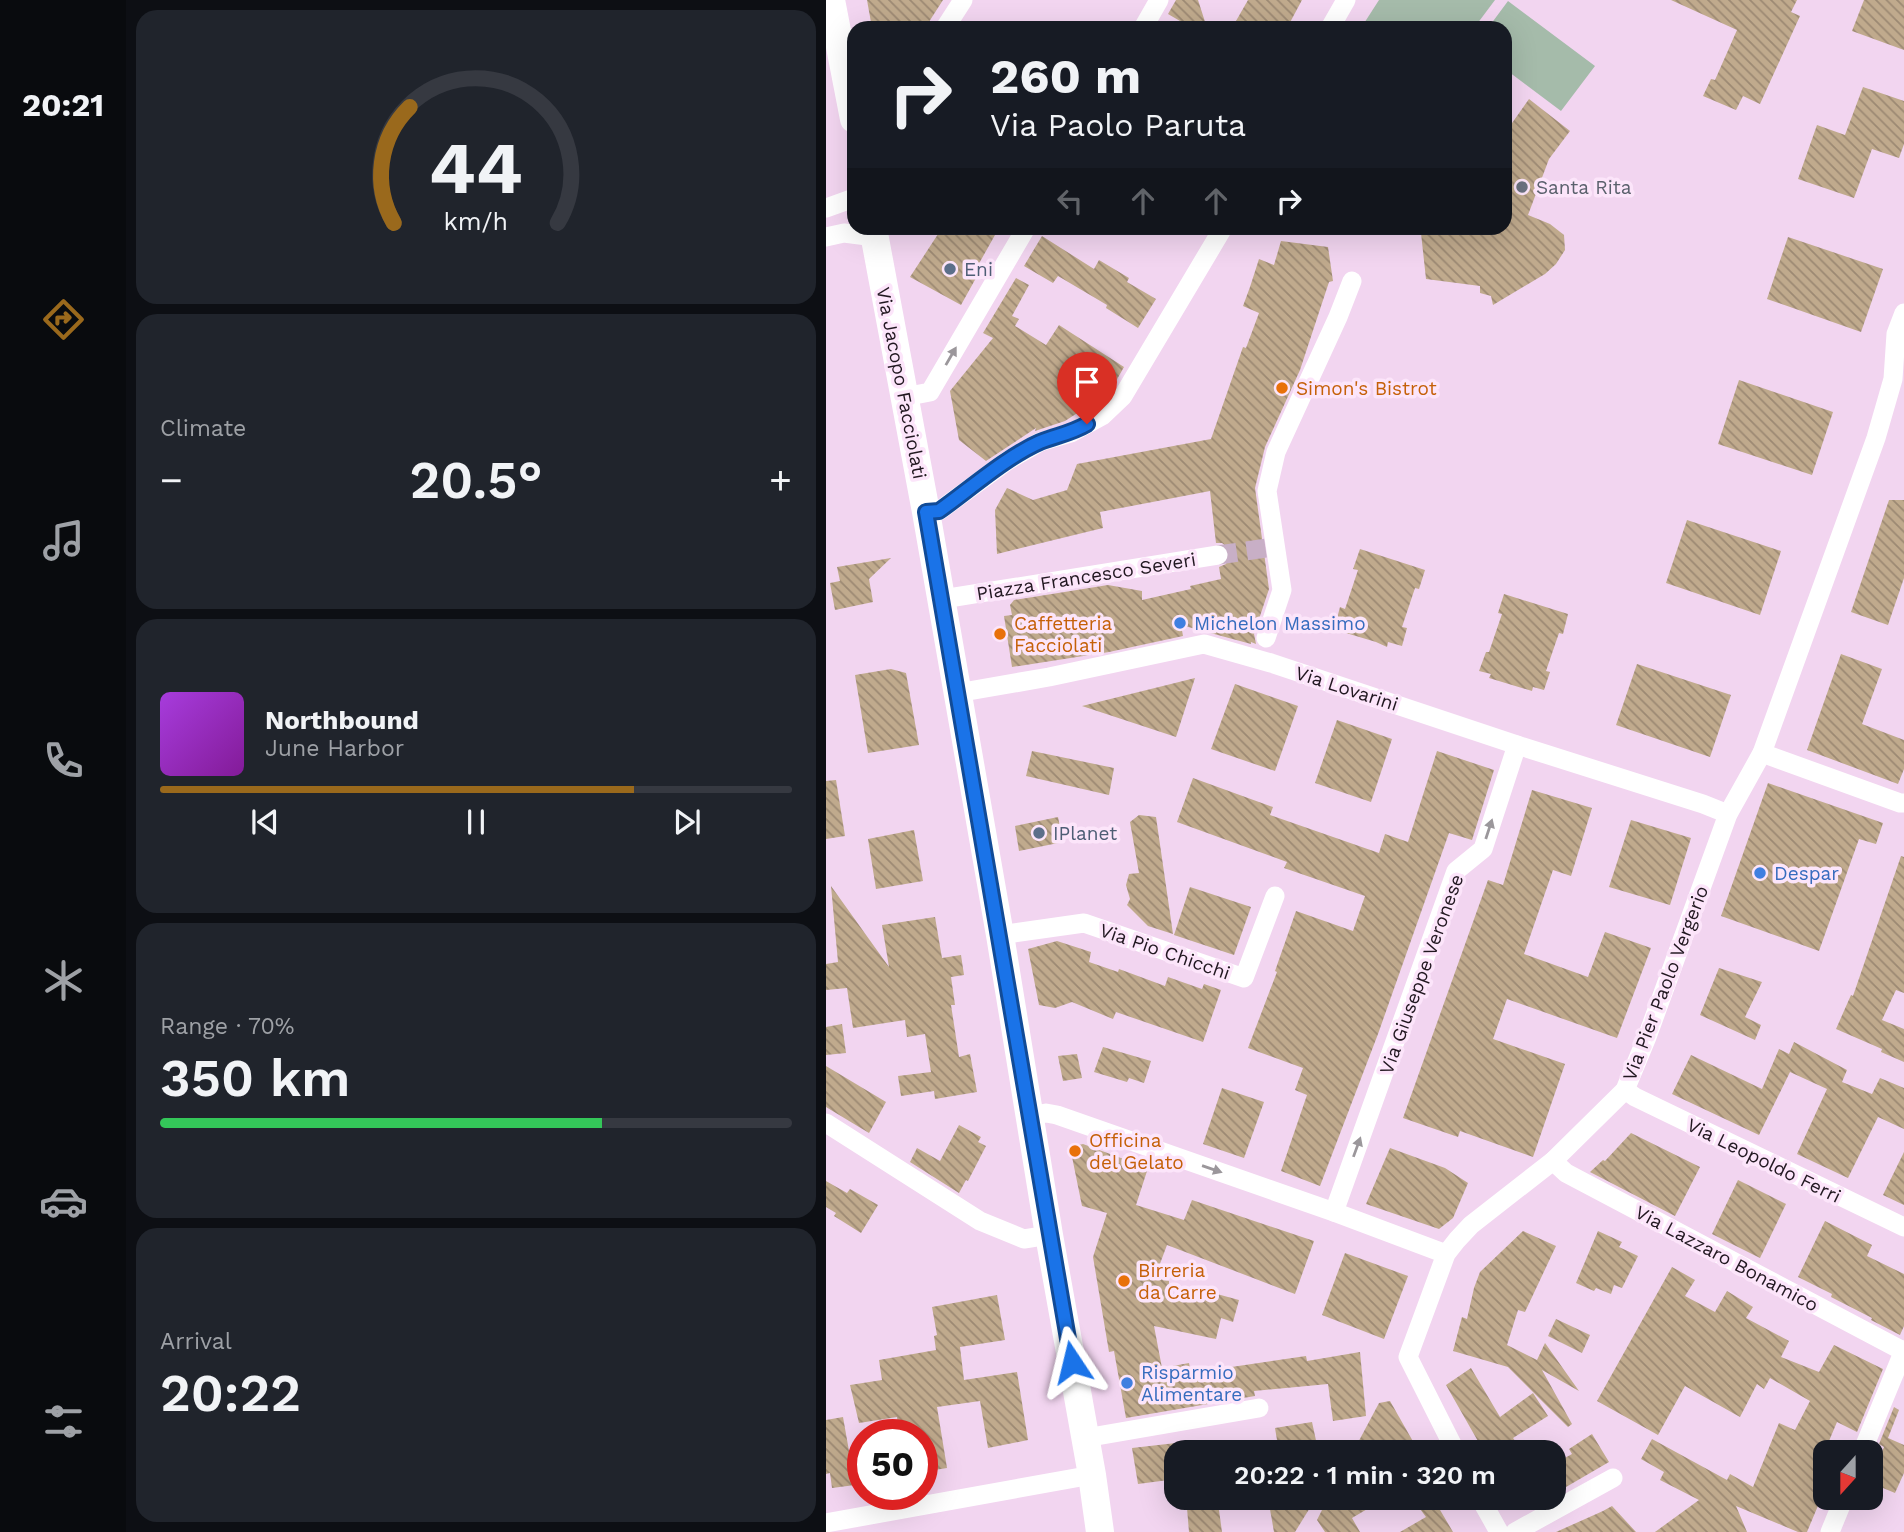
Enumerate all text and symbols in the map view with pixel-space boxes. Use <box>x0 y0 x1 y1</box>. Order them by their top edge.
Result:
text: 260 m <box>990 47 1141 105</box>
icon: right <box>875 49 966 140</box>
text: 20:21 <box>22 86 104 124</box>
text: Via Paolo Paruta <box>990 106 1246 144</box>
text: 44 <box>429 126 523 212</box>
place label: Santa Rita <box>1536 176 1632 199</box>
marker: Santa Rita <box>1514 179 1530 195</box>
icon: left <box>1051 182 1089 220</box>
icon: ahead <box>1124 182 1162 220</box>
icon: ahead <box>1197 182 1235 220</box>
icon: right <box>1270 182 1308 220</box>
text: km/h <box>444 207 508 236</box>
place label: Eni <box>964 258 993 281</box>
marker: Eni <box>942 261 958 277</box>
street label: Via Jacopo Facciolati <box>872 285 931 481</box>
icon: directions <box>39 295 88 344</box>
one-way arrow <box>945 346 957 365</box>
pin <box>1057 352 1117 424</box>
icon: arrive <box>1068 363 1106 401</box>
place label: Simon's Bistrot <box>1296 377 1437 400</box>
marker: Simon's Bistrot <box>1274 380 1290 396</box>
text: Climate <box>160 415 246 442</box>
text: 20.5° <box>410 450 542 511</box>
text: − <box>160 458 183 502</box>
text: + <box>769 458 792 502</box>
icon: music <box>39 516 88 565</box>
street label: Piazza Francesco Severi <box>975 548 1197 605</box>
place label: Caffetteria Facciolati <box>1014 612 1113 657</box>
place label: Michelon Massimo <box>1194 612 1366 635</box>
marker: Michelon Massimo <box>1172 615 1188 631</box>
marker: Caffetteria Facciolati <box>992 626 1008 642</box>
street label: Via Lovarini <box>1293 661 1401 716</box>
text: Northbound <box>265 705 419 735</box>
text: June Harbor <box>265 735 404 762</box>
icon: phone <box>39 736 88 785</box>
icon: previous <box>246 803 284 841</box>
icon: pause <box>457 803 495 841</box>
icon: next <box>668 803 706 841</box>
one-way arrow <box>1485 818 1495 839</box>
place label: IPlanet <box>1053 822 1117 845</box>
marker: IPlanet <box>1031 825 1047 841</box>
place label: Despar <box>1774 862 1839 885</box>
marker: Despar <box>1752 865 1768 881</box>
street label: Via Giuseppe Veronese <box>1375 871 1468 1077</box>
street label: Via Pier Paolo Vergerio <box>1618 882 1713 1084</box>
street label: Via Pio Chicchi <box>1096 918 1233 985</box>
icon: climate <box>39 956 88 1005</box>
text: Range · 70% <box>160 1013 294 1040</box>
text: 350 km <box>160 1048 350 1109</box>
street label: Via Leopoldo Ferri <box>1683 1113 1845 1208</box>
place label: Officina del Gelato <box>1089 1129 1184 1174</box>
one-way arrow <box>1352 1137 1363 1158</box>
marker: Officina del Gelato <box>1067 1143 1083 1159</box>
one-way arrow <box>1201 1164 1222 1175</box>
icon: car <box>39 1177 88 1226</box>
street label: Via Lazzaro Bonamico <box>1631 1200 1822 1317</box>
place label: Birreria da Carre <box>1138 1259 1217 1304</box>
marker: Birreria da Carre <box>1116 1273 1132 1289</box>
position arrow <box>1035 1325 1109 1399</box>
text: Arrival <box>160 1328 232 1355</box>
place label: Risparmio Alimentare <box>1141 1361 1242 1406</box>
text: 20:22 <box>160 1363 301 1424</box>
marker: Risparmio Alimentare <box>1119 1375 1135 1391</box>
icon: filters <box>39 1397 88 1446</box>
speed limit sign: 50 <box>847 1419 938 1510</box>
north arrow <box>1813 1440 1883 1510</box>
map controls <box>1813 1440 1883 1510</box>
text: 20:22 · 1 min · 320 m <box>1234 1460 1496 1490</box>

